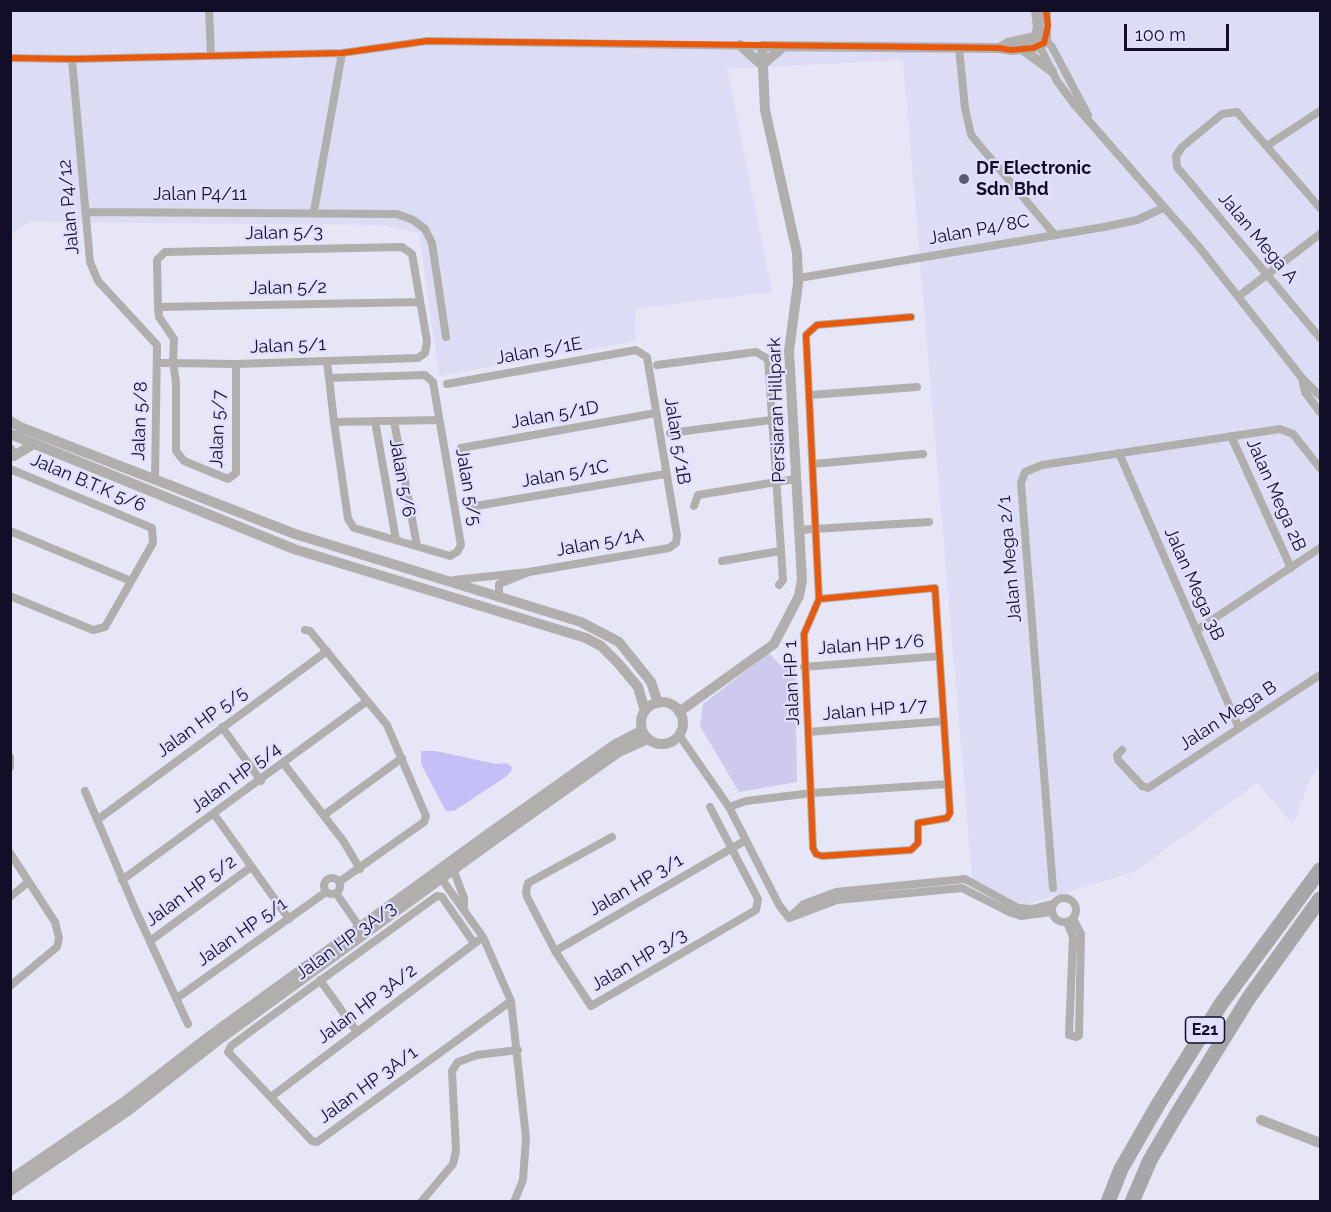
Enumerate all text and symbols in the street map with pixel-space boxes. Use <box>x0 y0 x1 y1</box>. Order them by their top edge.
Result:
scale bar <box>1127 12 1232 50</box>
text: 100 m <box>1135 24 1186 45</box>
street label: Jalan P4/12 <box>54 158 84 256</box>
place label: DF Electronic Sdn Bhd <box>976 158 1091 201</box>
marker: DF Electronic Sdn Bhd <box>957 172 971 186</box>
street label: Jalan P4/11 <box>153 184 247 206</box>
street label: Jalan Mega A <box>1214 188 1302 288</box>
street label: Jalan P4/8C <box>927 211 1031 249</box>
street label: Jalan 5/3 <box>245 222 323 244</box>
street label: Jalan 5/2 <box>249 277 327 299</box>
street label: Jalan 5/1E <box>494 333 584 369</box>
street label: Jalan 5/1 <box>250 334 326 358</box>
street label: Persiaran Hillpark <box>764 337 790 483</box>
street label: Jalan 5/8 <box>128 381 152 461</box>
street label: Jalan 5/7 <box>206 389 230 469</box>
street label: Jalan 5/1B <box>659 396 695 486</box>
street label: Jalan 5/1D <box>509 397 601 433</box>
street label: Jalan Mega 2B <box>1241 435 1311 555</box>
street label: Jalan 5/6 <box>384 437 420 519</box>
street label: Jalan 5/5 <box>451 447 485 527</box>
street label: Jalan B.T.K 5/6 <box>27 449 149 517</box>
street label: Jalan 5/1C <box>520 456 610 492</box>
street label: Jalan Mega 2/1 <box>994 495 1026 623</box>
street label: Jalan Mega 3B <box>1159 524 1229 644</box>
street label: Jalan 5/1A <box>555 525 645 561</box>
street label: Jalan HP 1/6 <box>817 631 925 659</box>
street label: Jalan HP 1 <box>780 640 804 726</box>
street label: Jalan Mega B <box>1175 676 1281 756</box>
street label: Jalan HP 5/5 <box>152 682 252 762</box>
street label: Jalan HP 1/7 <box>822 695 928 725</box>
street label: Jalan HP 5/4 <box>187 738 285 818</box>
street label: Jalan HP 3/1 <box>585 849 687 921</box>
street label: Jalan HP 5/2 <box>141 851 241 931</box>
street label: Jalan HP 5/1 <box>193 893 291 971</box>
street label: Jalan HP 3A/3 <box>292 897 400 985</box>
street label: Jalan HP 3/3 <box>587 924 691 996</box>
street label: Jalan HP 3A/2 <box>313 960 421 1048</box>
road number: E21 <box>1186 1017 1224 1043</box>
street label: Jalan HP 3A/1 <box>314 1042 422 1128</box>

